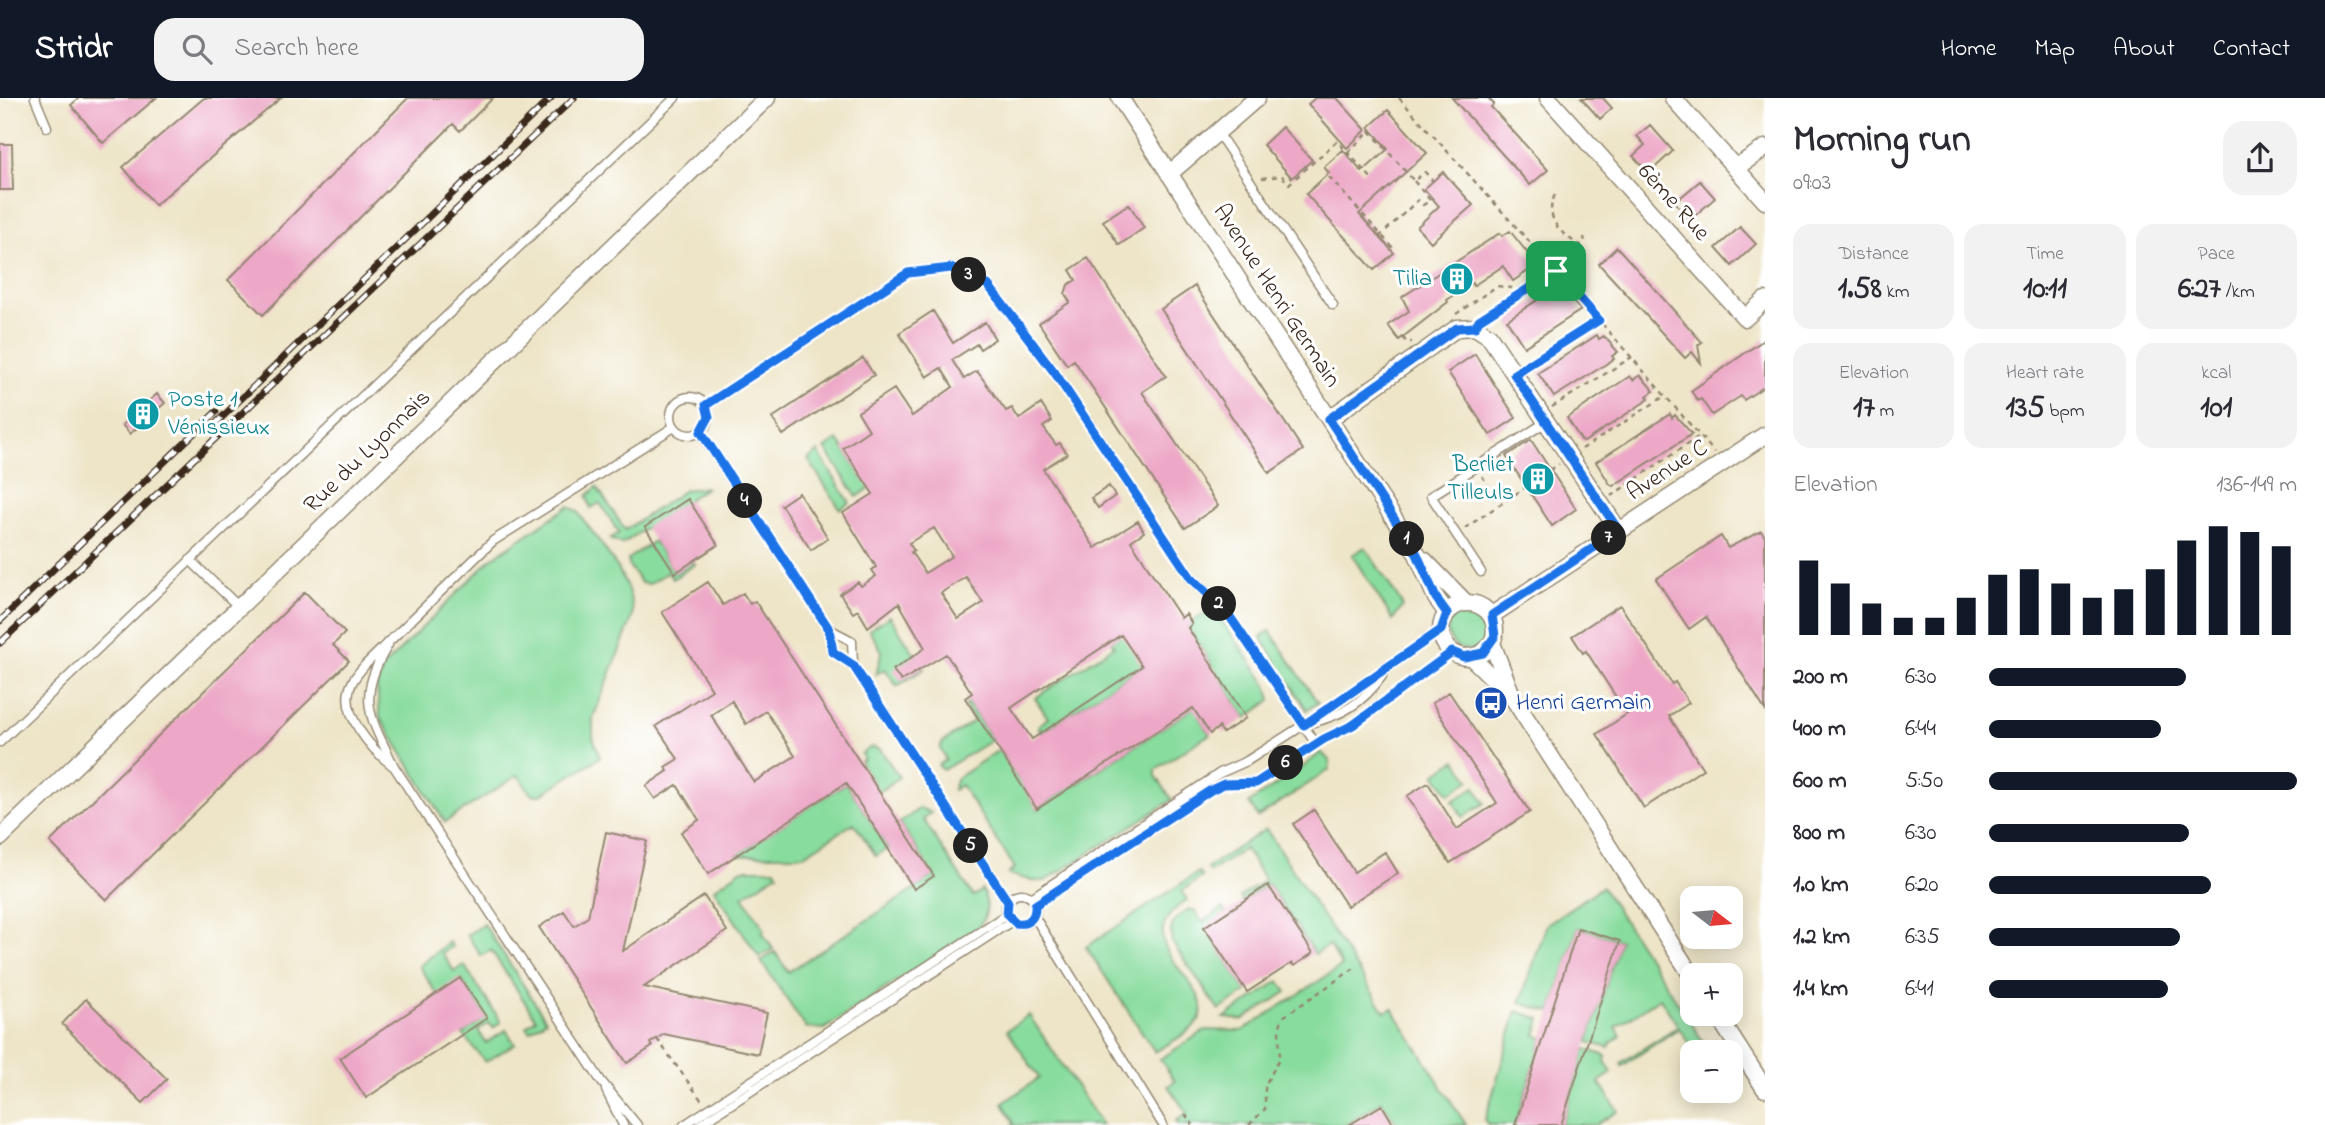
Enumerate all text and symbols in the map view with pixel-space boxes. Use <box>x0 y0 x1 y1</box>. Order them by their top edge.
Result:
search box <box>154 18 644 81</box>
text: Stridr <box>35 25 112 73</box>
icon: search <box>178 30 216 68</box>
text: Search here <box>234 30 359 68</box>
text: Home <box>1941 32 1997 67</box>
text: Map <box>2035 32 2075 67</box>
text: About <box>2113 32 2175 67</box>
text: Contact <box>2213 32 2290 67</box>
text: Morning run <box>1793 113 1971 169</box>
button: share <box>2223 121 2297 195</box>
street label: 6ème Rue <box>1628 156 1718 250</box>
text: 09:03 <box>1793 167 1831 200</box>
street label: Avenue Henri Germain <box>1203 197 1349 395</box>
pin <box>1526 241 1586 301</box>
text: Distance <box>1839 241 1909 268</box>
text: Time <box>2026 241 2064 268</box>
text: Pace <box>2198 241 2235 268</box>
icon: arrive <box>1537 252 1575 290</box>
pin: 3 <box>951 258 986 292</box>
building icon: Tilia <box>1438 260 1476 298</box>
text: 3 <box>965 261 972 288</box>
place label: Tilia <box>1393 262 1432 297</box>
text: 1.58 <box>1838 268 1882 312</box>
text: 10:11 <box>2023 268 2067 312</box>
text: 6:27 <box>2178 268 2221 312</box>
text: km <box>1882 279 1910 306</box>
text: /km <box>2221 279 2255 306</box>
text: Elevation <box>1839 360 1909 387</box>
text: Heart rate <box>2006 360 2084 387</box>
text: kcal <box>2201 360 2231 387</box>
street label: Rue du Lyonnais <box>296 382 440 523</box>
place label: Poste 1 Vénissieux <box>167 383 270 446</box>
text: 17 <box>1853 387 1875 431</box>
text: 135 <box>2006 387 2045 431</box>
text: 101 <box>2200 387 2232 431</box>
building icon: Poste 1 Vénissieux <box>124 395 162 433</box>
text: m <box>1875 398 1894 425</box>
text: bpm <box>2045 398 2084 425</box>
street label: Avenue C <box>1620 432 1716 510</box>
place label: Berliet Tilleuls <box>1447 448 1514 511</box>
building icon: Berliet Tilleuls <box>1519 460 1557 498</box>
text: Elevation <box>1793 469 1878 502</box>
text: 136–149 m <box>2216 469 2297 502</box>
pin: 4 <box>728 484 762 518</box>
text: 4 <box>741 487 748 514</box>
pin: 7 <box>1592 520 1626 556</box>
pin: 1 <box>1390 522 1424 556</box>
text: 7 <box>1605 524 1612 551</box>
text: 1 <box>1403 525 1410 552</box>
pin: 2 <box>1202 587 1236 622</box>
text: 2 <box>1214 590 1223 617</box>
text: 200 m <box>1793 661 1848 694</box>
text: 6:30 <box>1905 661 1937 694</box>
bus stop icon: Henri Germain <box>1472 684 1510 722</box>
place label: Henri Germain <box>1516 686 1651 721</box>
text: 400 m <box>1793 713 1846 746</box>
text: 6:44 <box>1905 713 1936 746</box>
pin: 6 <box>1268 746 1304 780</box>
text: 6 <box>1281 749 1290 776</box>
text: 600 m <box>1793 765 1847 798</box>
text: 5:50 <box>1905 765 1943 798</box>
text: 800 m <box>1793 817 1845 850</box>
text: 6:30 <box>1905 817 1937 850</box>
pin: 5 <box>954 828 988 864</box>
text: 5 <box>965 832 976 859</box>
text: 1.0 km <box>1793 869 1849 902</box>
text: 6:20 <box>1905 869 1938 902</box>
north arrow <box>1680 886 1743 948</box>
map controls <box>1680 886 1743 1103</box>
text: 1.2 km <box>1793 921 1850 954</box>
text: 6:35 <box>1905 921 1940 954</box>
button: + <box>1680 963 1743 1026</box>
text: 1.4 km <box>1793 973 1848 1006</box>
text: 6:41 <box>1905 973 1934 1006</box>
button: − <box>1680 1040 1743 1103</box>

